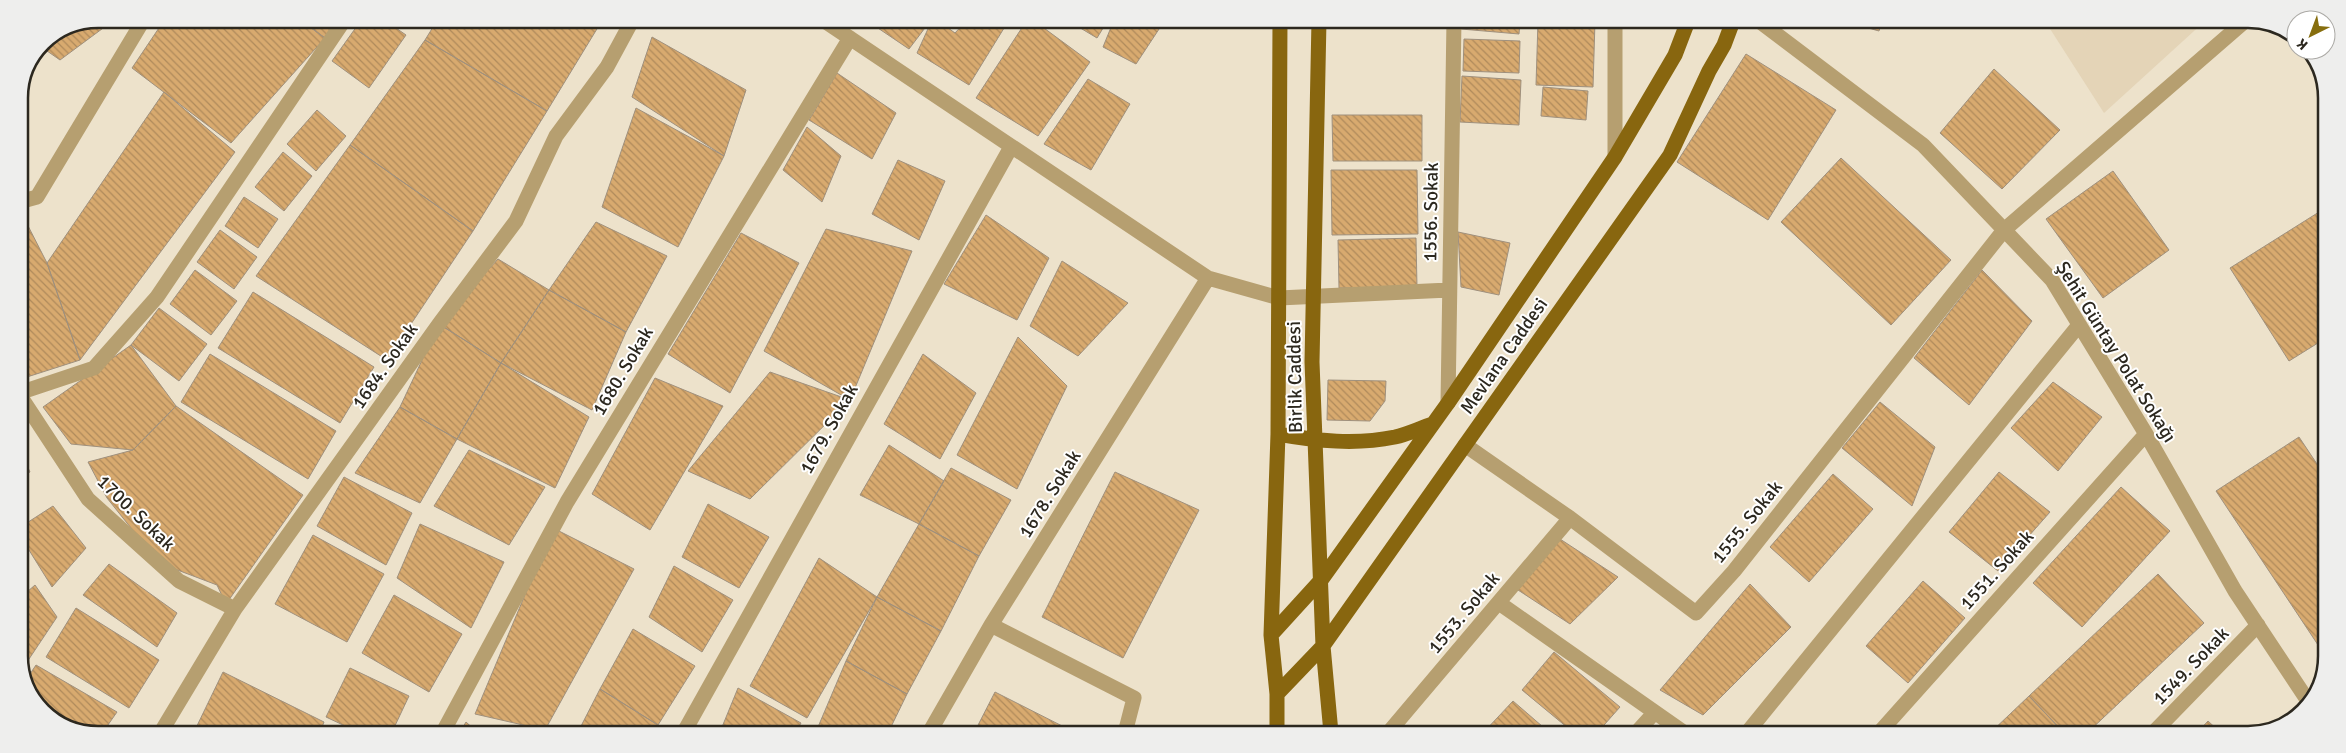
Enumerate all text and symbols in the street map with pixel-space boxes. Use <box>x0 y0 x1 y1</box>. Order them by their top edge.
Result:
north arrow <box>2286 10 2336 60</box>
text: K <box>2293 35 2312 54</box>
street label: 1556. Sokak <box>1418 162 1444 262</box>
street label: Şehit Güntay Polat Sokağı <box>2050 257 2182 447</box>
street label: Mevlana Caddesi <box>1455 293 1553 419</box>
street label: 1684. Sokak <box>347 318 424 414</box>
street label: Birlik Caddesi <box>1282 321 1308 433</box>
street label: 1680. Sokak <box>587 322 659 420</box>
street label: 1679. Sokak <box>794 379 864 478</box>
street label: 1678. Sokak <box>1014 445 1087 542</box>
street label: 1700. Sokak <box>92 470 180 556</box>
street label: 1555. Sokak <box>1706 475 1788 568</box>
street label: 1551. Sokak <box>1955 525 2039 615</box>
street label: 1553. Sokak <box>1423 567 1505 659</box>
street label: 1549. Sokak <box>2148 622 2234 710</box>

